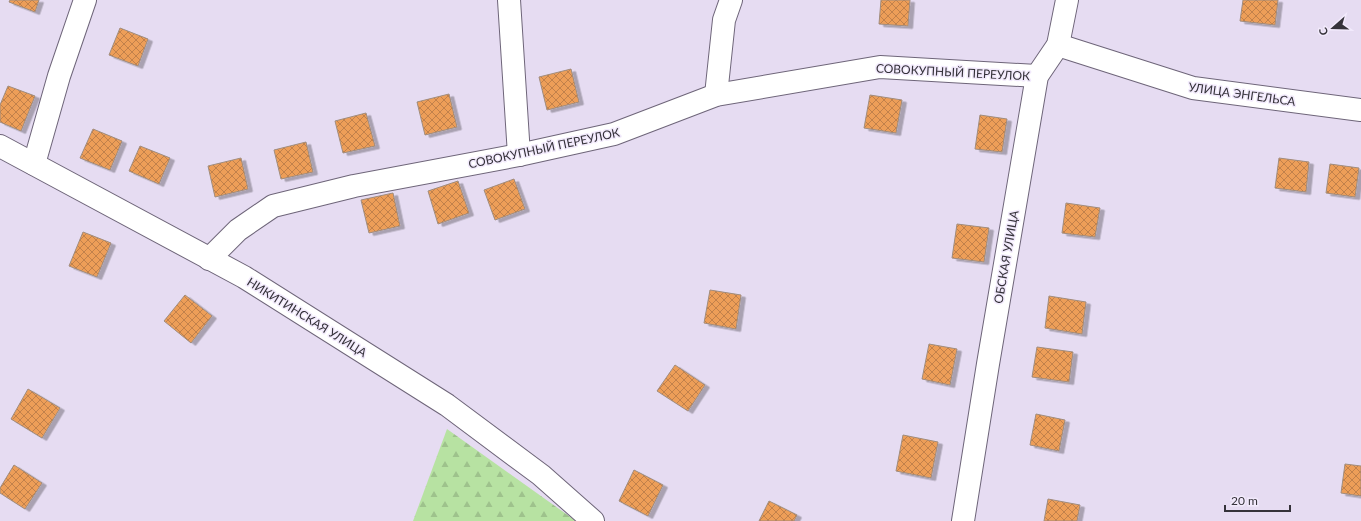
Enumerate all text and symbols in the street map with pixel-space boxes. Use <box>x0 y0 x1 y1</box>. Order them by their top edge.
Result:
north arrow <box>1313 8 1353 48</box>
text: С <box>1316 25 1330 37</box>
street label: СОВОКУПНЫЙ ПЕРЕУЛОК <box>876 60 1030 84</box>
street label: УЛИЦА ЭНГЕЛЬСА <box>1187 79 1297 109</box>
street label: СОВОКУПНЫЙ ПЕРЕУЛОК <box>467 125 621 171</box>
street label: ОБСКАЯ УЛИЦА <box>990 208 1022 305</box>
street label: НИКИТИНСКАЯ УЛИЦА <box>244 274 370 360</box>
scale bar <box>1225 487 1290 513</box>
text: 20 m <box>1231 493 1258 508</box>

